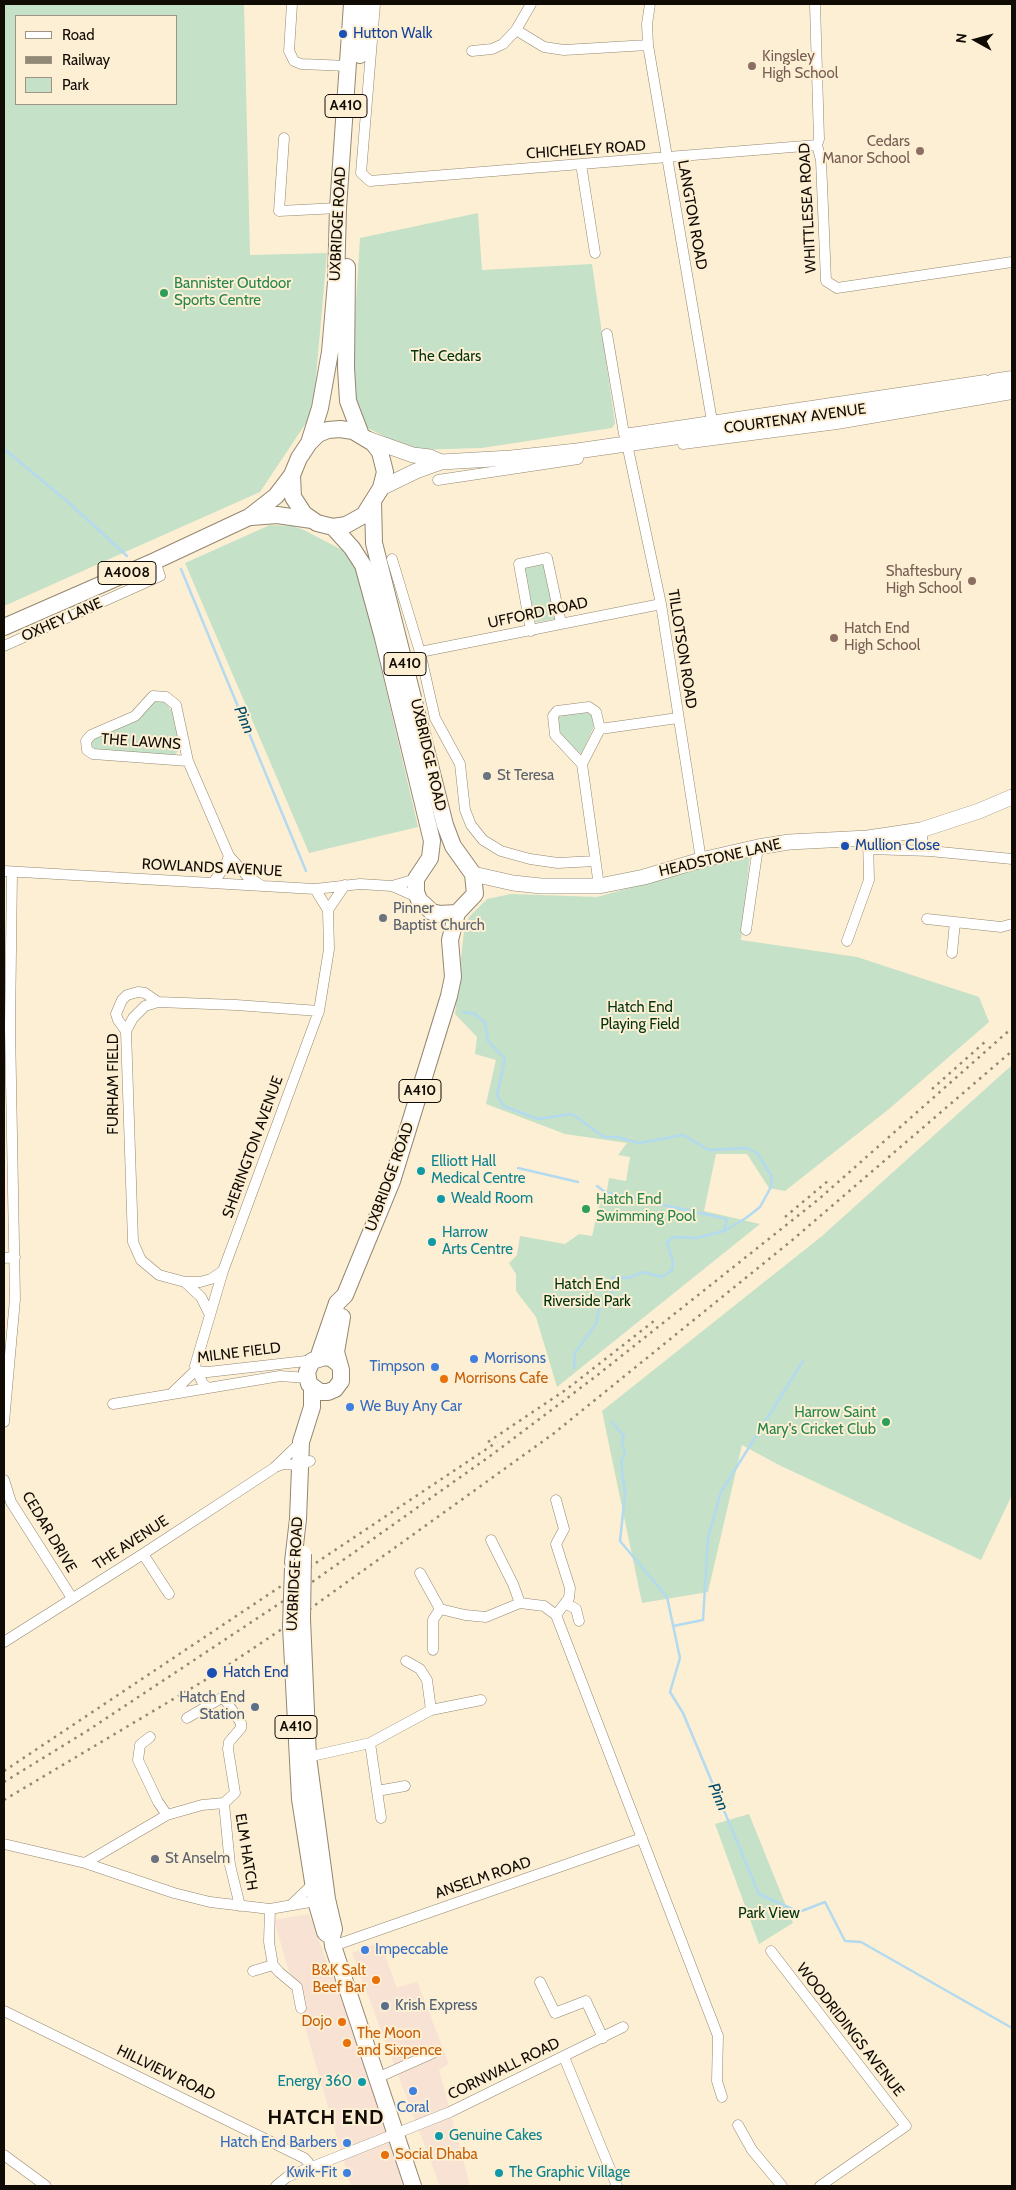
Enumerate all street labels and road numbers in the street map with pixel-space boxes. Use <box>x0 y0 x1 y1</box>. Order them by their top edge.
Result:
road number: A410 <box>325 94 367 118</box>
street label: CHICHELEY ROAD <box>525 137 647 163</box>
street label: WHITTLESEA ROAD <box>796 142 820 274</box>
street label: LANGTON ROAD <box>673 159 711 271</box>
street label: UXBRIDGE ROAD <box>326 166 350 282</box>
street label: COURTENAY AVENUE <box>723 400 867 438</box>
road number: A4008 <box>98 562 156 584</box>
street label: TILLOTSON ROAD <box>664 588 700 710</box>
street label: OXHEY LANE <box>19 594 105 646</box>
street label: UFFORD ROAD <box>486 594 590 632</box>
road number: A410 <box>384 652 426 676</box>
street label: UXBRIDGE ROAD <box>406 697 450 813</box>
street label: THE LAWNS <box>100 730 182 754</box>
street label: HEADSTONE LANE <box>657 835 783 881</box>
street label: ROWLANDS AVENUE <box>141 855 283 881</box>
street label: FURHAM FIELD <box>105 1033 123 1135</box>
street label: SHERINGTON AVENUE <box>219 1073 287 1221</box>
road number: A410 <box>399 1080 441 1102</box>
street label: UXBRIDGE ROAD <box>362 1120 418 1234</box>
street label: MILNE FIELD <box>196 1339 282 1367</box>
street label: CEDAR DRIVE <box>18 1488 80 1576</box>
street label: THE AVENUE <box>90 1512 172 1574</box>
street label: UXBRIDGE ROAD <box>283 1516 307 1632</box>
road number: A410 <box>275 1715 317 1738</box>
street label: ELM HATCH <box>231 1812 261 1892</box>
street label: ANSELM ROAD <box>433 1853 533 1903</box>
street label: WOODRIDINGS AVENUE <box>792 1960 908 2100</box>
street label: CORNWALL ROAD <box>445 2034 563 2104</box>
street label: HILLVIEW ROAD <box>114 2041 218 2105</box>

